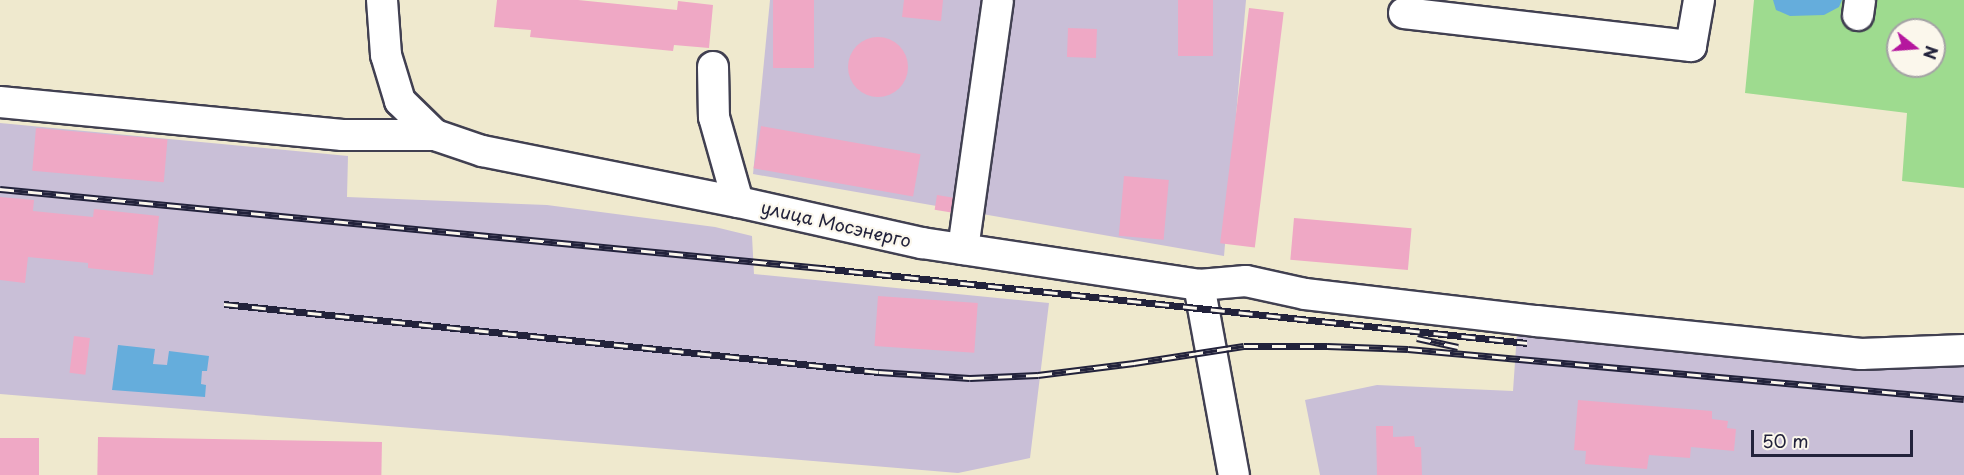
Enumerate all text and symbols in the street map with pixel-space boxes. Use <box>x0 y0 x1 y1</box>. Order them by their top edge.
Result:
north arrow <box>1886 18 1946 78</box>
text: N <box>1918 43 1945 62</box>
street label: улица Мосэнерго <box>758 196 914 252</box>
scale bar <box>1754 418 1916 456</box>
text: 50 m <box>1762 427 1809 454</box>

